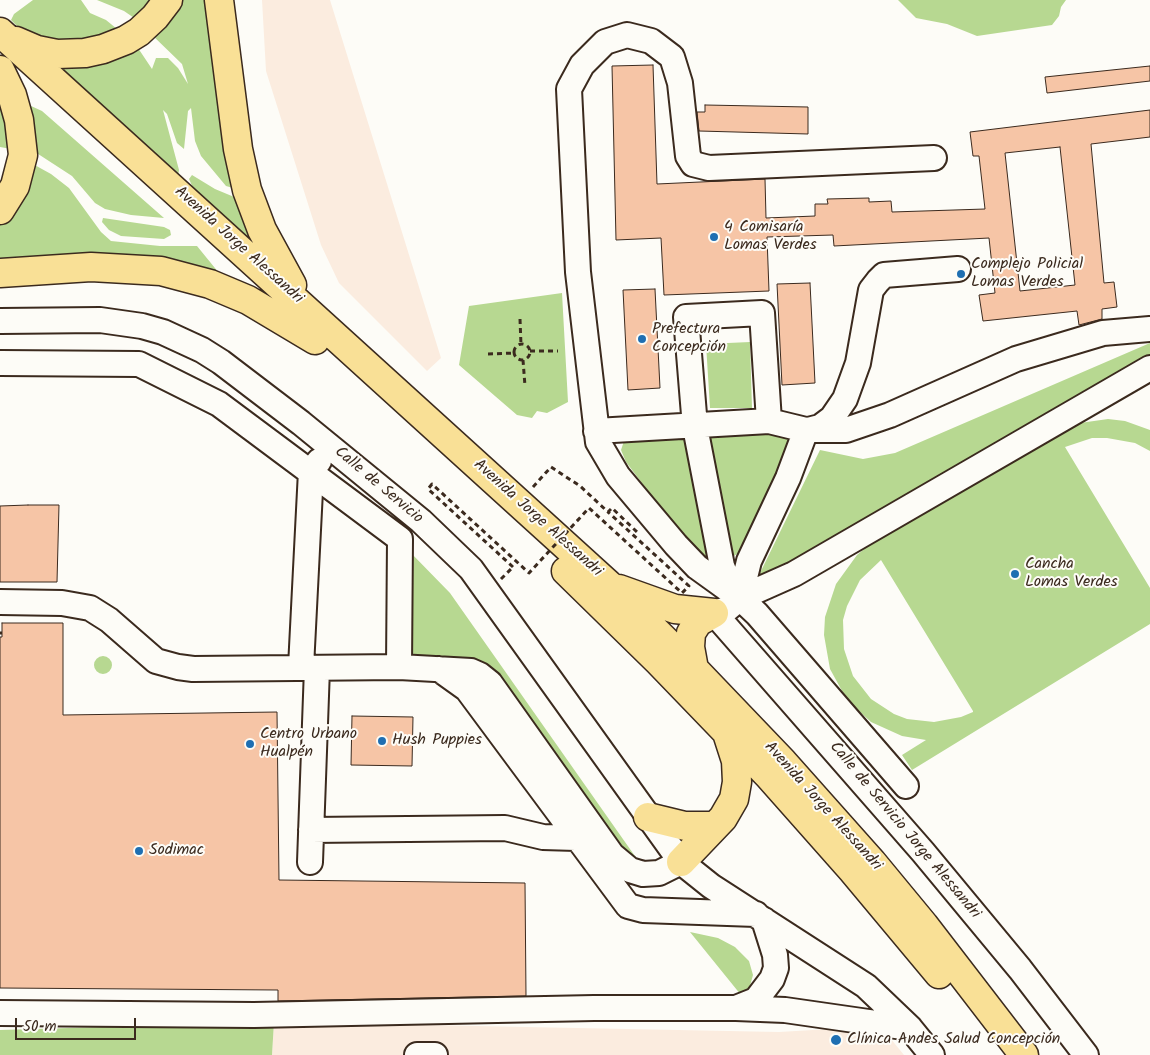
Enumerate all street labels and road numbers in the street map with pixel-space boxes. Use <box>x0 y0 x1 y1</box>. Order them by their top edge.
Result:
street label: Avenida Jorge Alessandri <box>170 183 306 309</box>
street label: Calle de Servicio <box>330 443 426 529</box>
street label: Avenida Jorge Alessandri <box>469 456 605 582</box>
street label: Avenida Jorge Alessandri <box>759 739 885 875</box>
street label: Calle de Servicio Jorge Alessandri <box>824 739 984 923</box>

